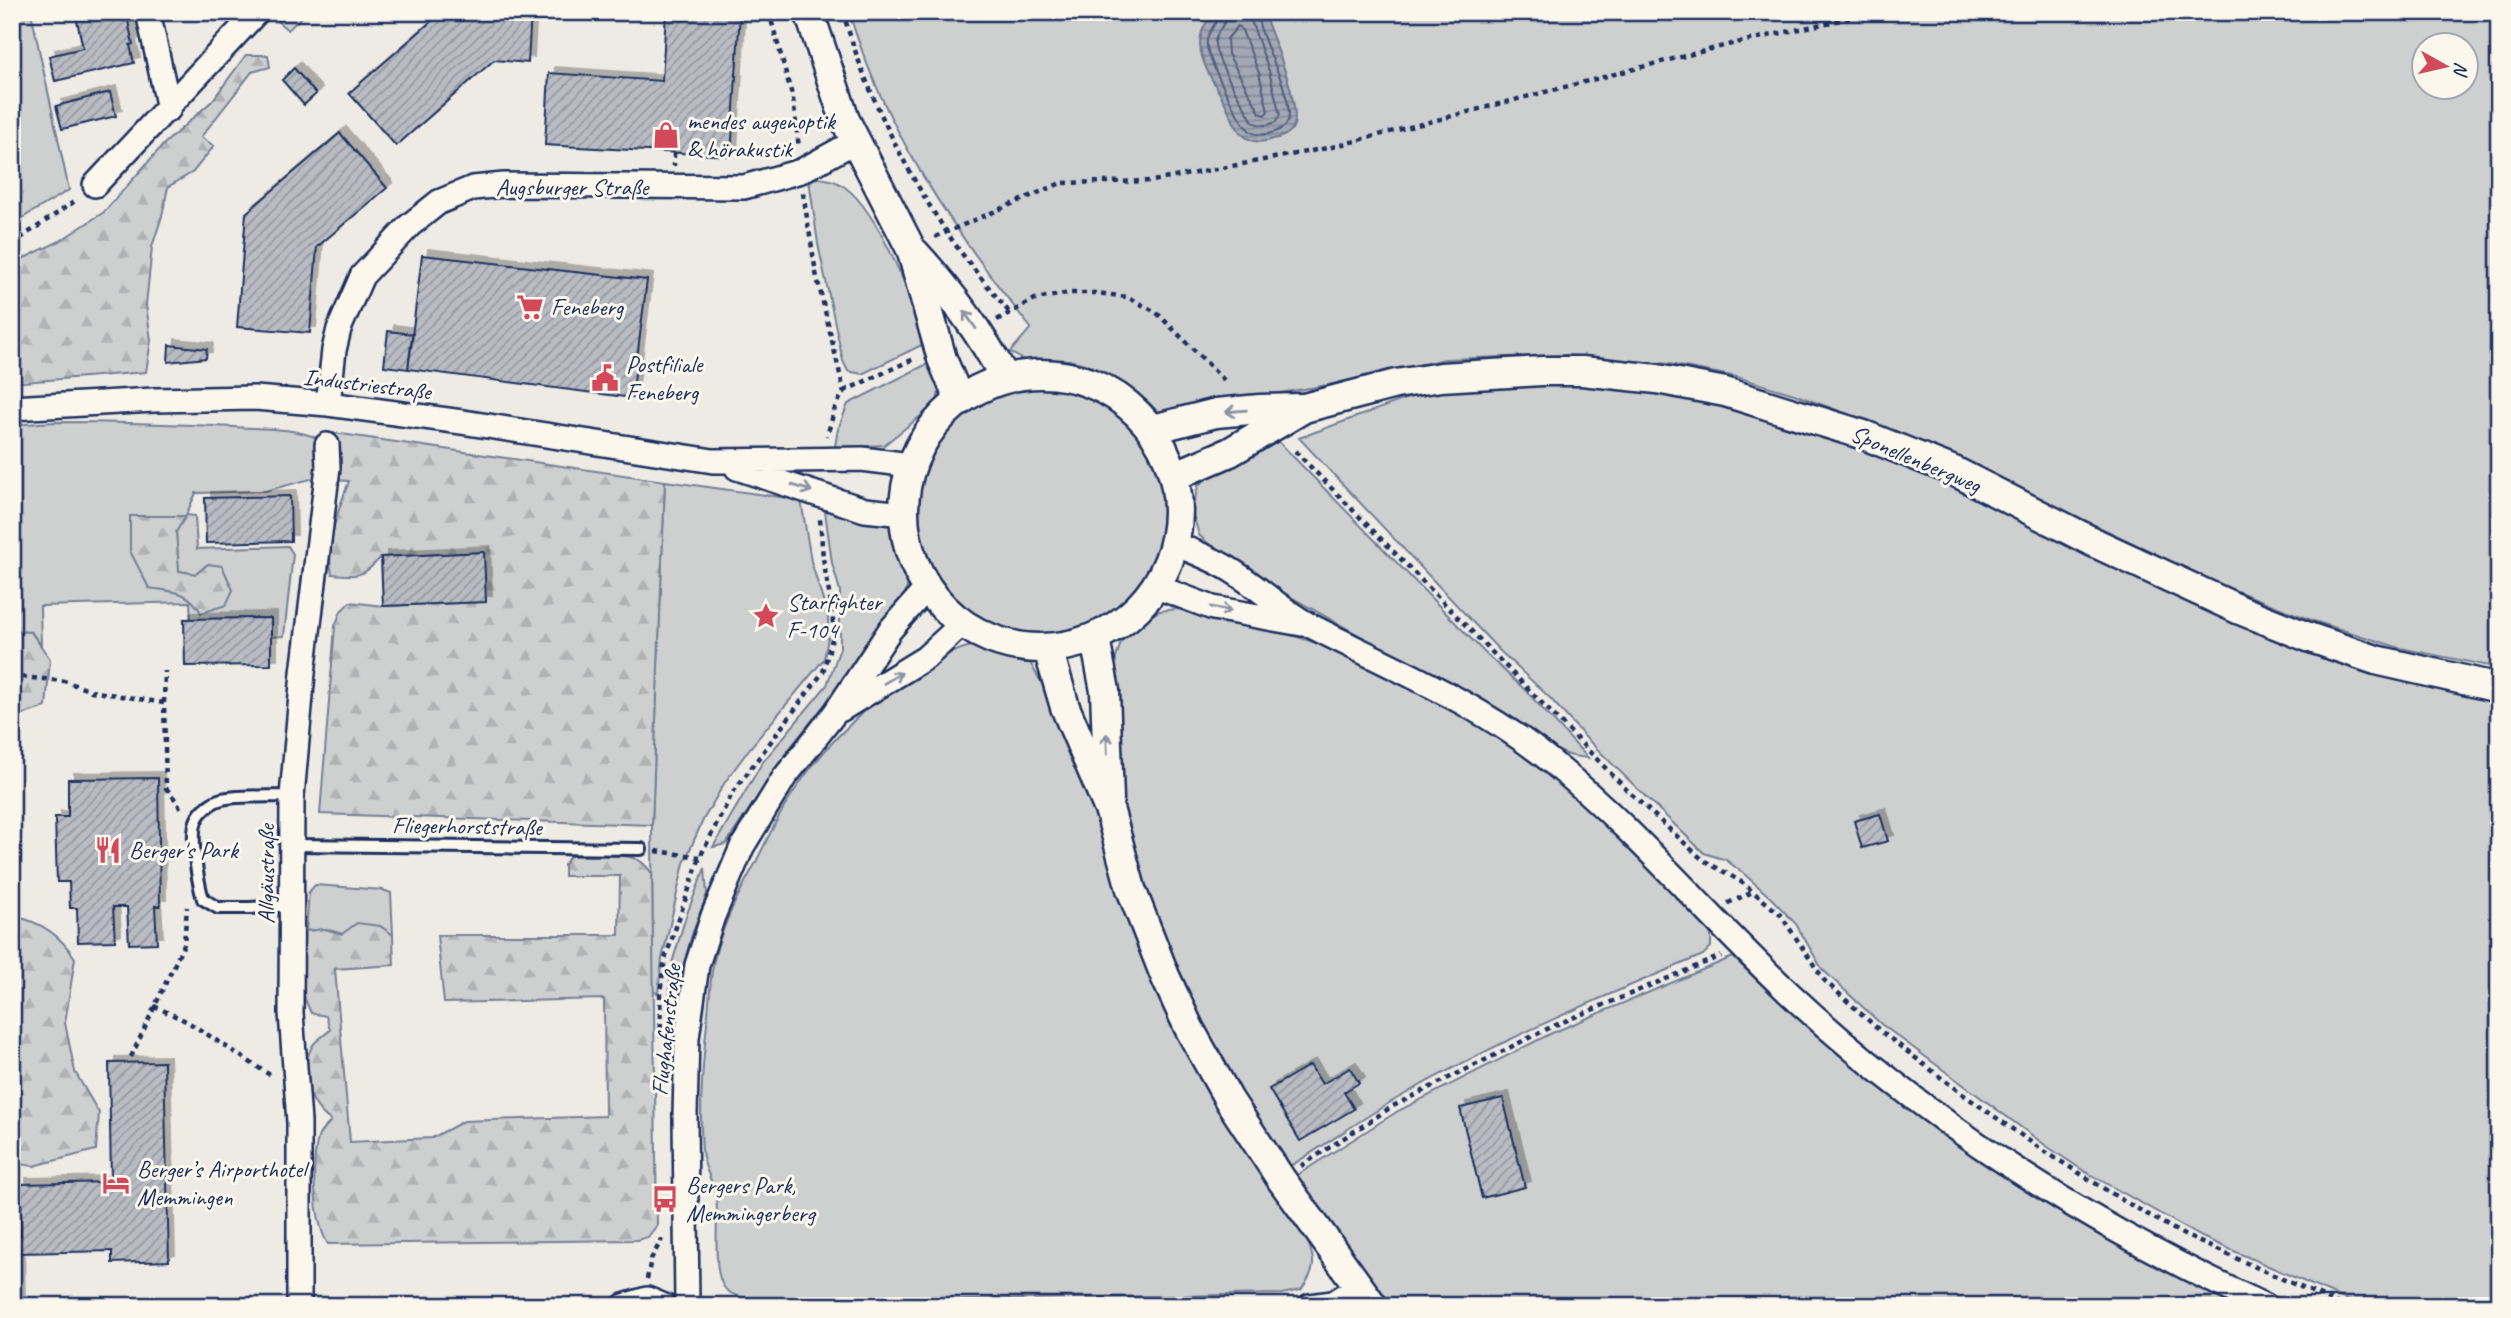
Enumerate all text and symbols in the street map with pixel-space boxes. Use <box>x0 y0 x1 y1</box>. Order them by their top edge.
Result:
north arrow <box>2410 32 2480 102</box>
text: N <box>2448 61 2474 79</box>
place label: mendes augenoptik & hörakustik <box>687 106 837 164</box>
shop icon: mendes augenoptik & hörakustik <box>651 120 681 150</box>
street label: Augsburger Straße <box>496 172 651 202</box>
supermarket icon: Feneberg <box>515 292 545 322</box>
place label: Feneberg <box>551 292 625 322</box>
one-way arrow <box>963 311 977 330</box>
place label: Postfiliale Feneberg <box>626 349 704 407</box>
street label: Industriestraße <box>302 361 435 407</box>
public building icon: Postfiliale Feneberg <box>590 363 620 393</box>
one-way arrow <box>1225 405 1248 418</box>
street label: Sponellenbergweg <box>1846 418 1987 500</box>
one-way arrow <box>791 482 813 495</box>
place label: Starfighter F-104 <box>787 587 884 645</box>
place icon: Starfighter F-104 <box>751 601 781 631</box>
one-way arrow <box>1209 602 1232 616</box>
one-way arrow <box>883 671 903 685</box>
one-way arrow <box>1101 733 1114 756</box>
street label: Fliegerhorststraße <box>392 810 544 842</box>
street label: Allgäustraße <box>251 822 281 924</box>
restaurant icon: Berger's Park <box>93 835 123 865</box>
place label: Berger's Park <box>129 835 240 865</box>
street label: Flughafenstraße <box>644 961 688 1097</box>
place label: Berger’s Airporthotel Memmingen <box>137 1154 310 1212</box>
hotel icon: Berger’s Airporthotel Memmingen <box>101 1168 131 1198</box>
place label: Bergers Park, Memmingerberg <box>686 1170 817 1228</box>
bus stop icon: Bergers Park, Memmingerberg <box>650 1184 680 1214</box>

